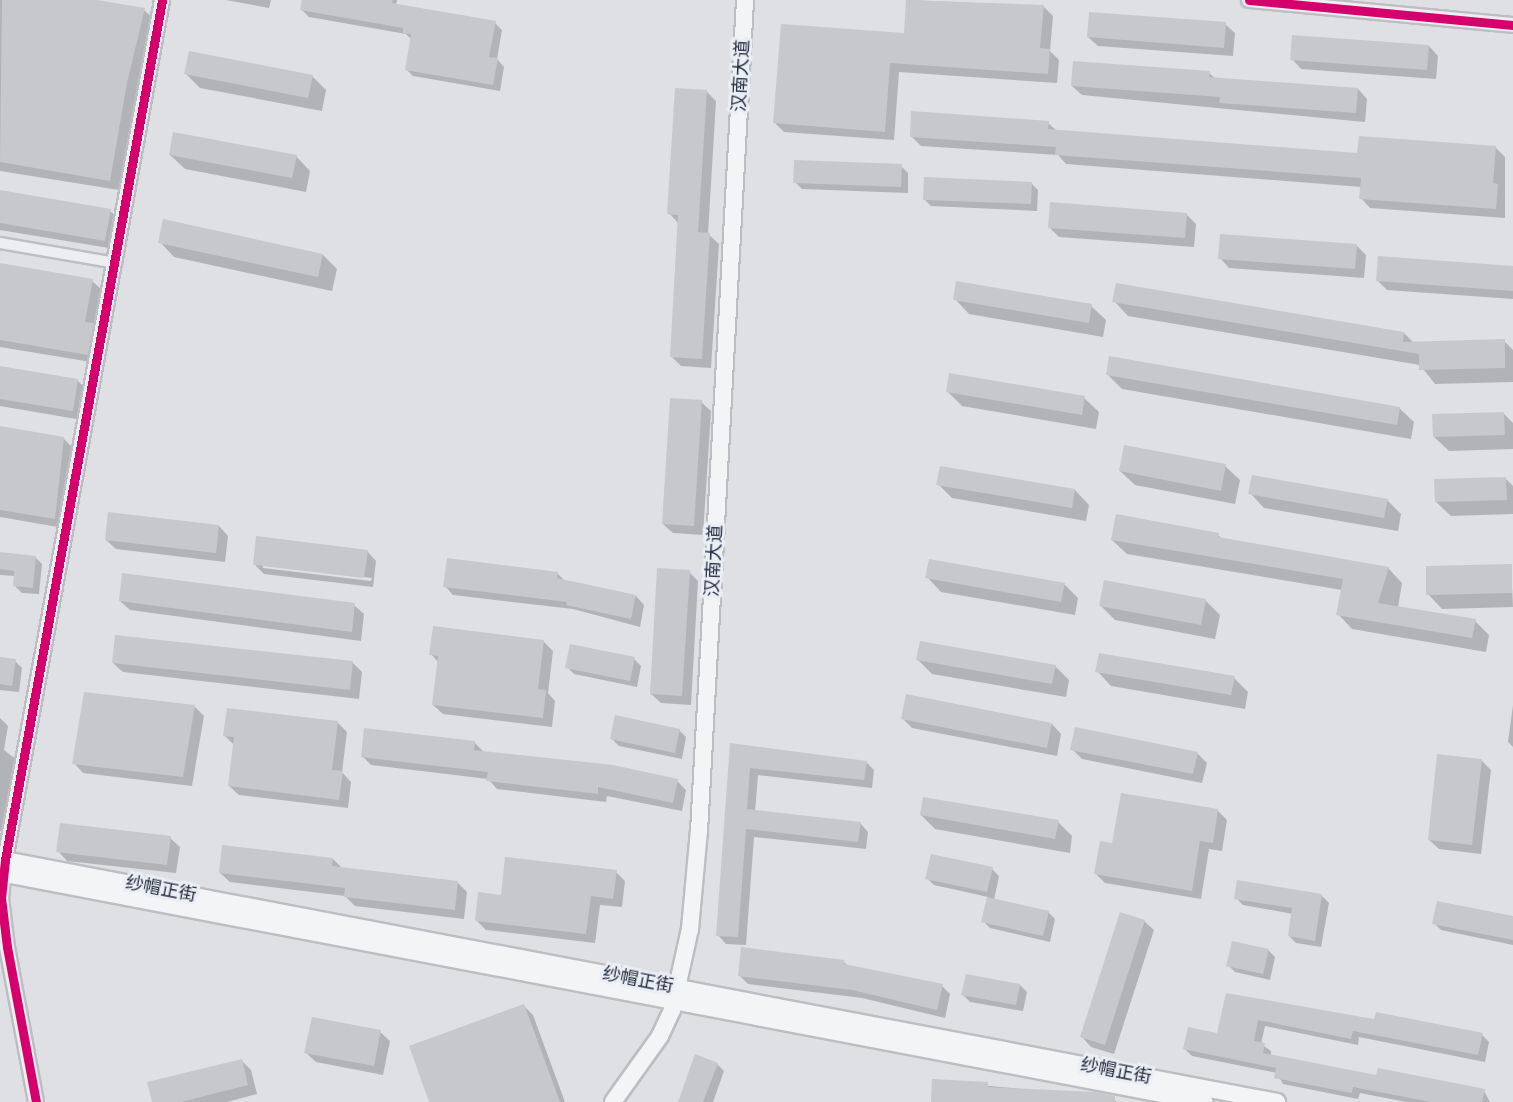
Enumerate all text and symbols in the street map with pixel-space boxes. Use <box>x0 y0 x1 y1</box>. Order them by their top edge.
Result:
street label: 汉南大道 <box>728 39 754 113</box>
street label: 汉南大道 <box>701 524 727 598</box>
street label: 纱帽正街 <box>124 872 198 906</box>
street label: 纱帽正街 <box>601 963 675 997</box>
street label: 纱帽正街 <box>1079 1054 1153 1088</box>

